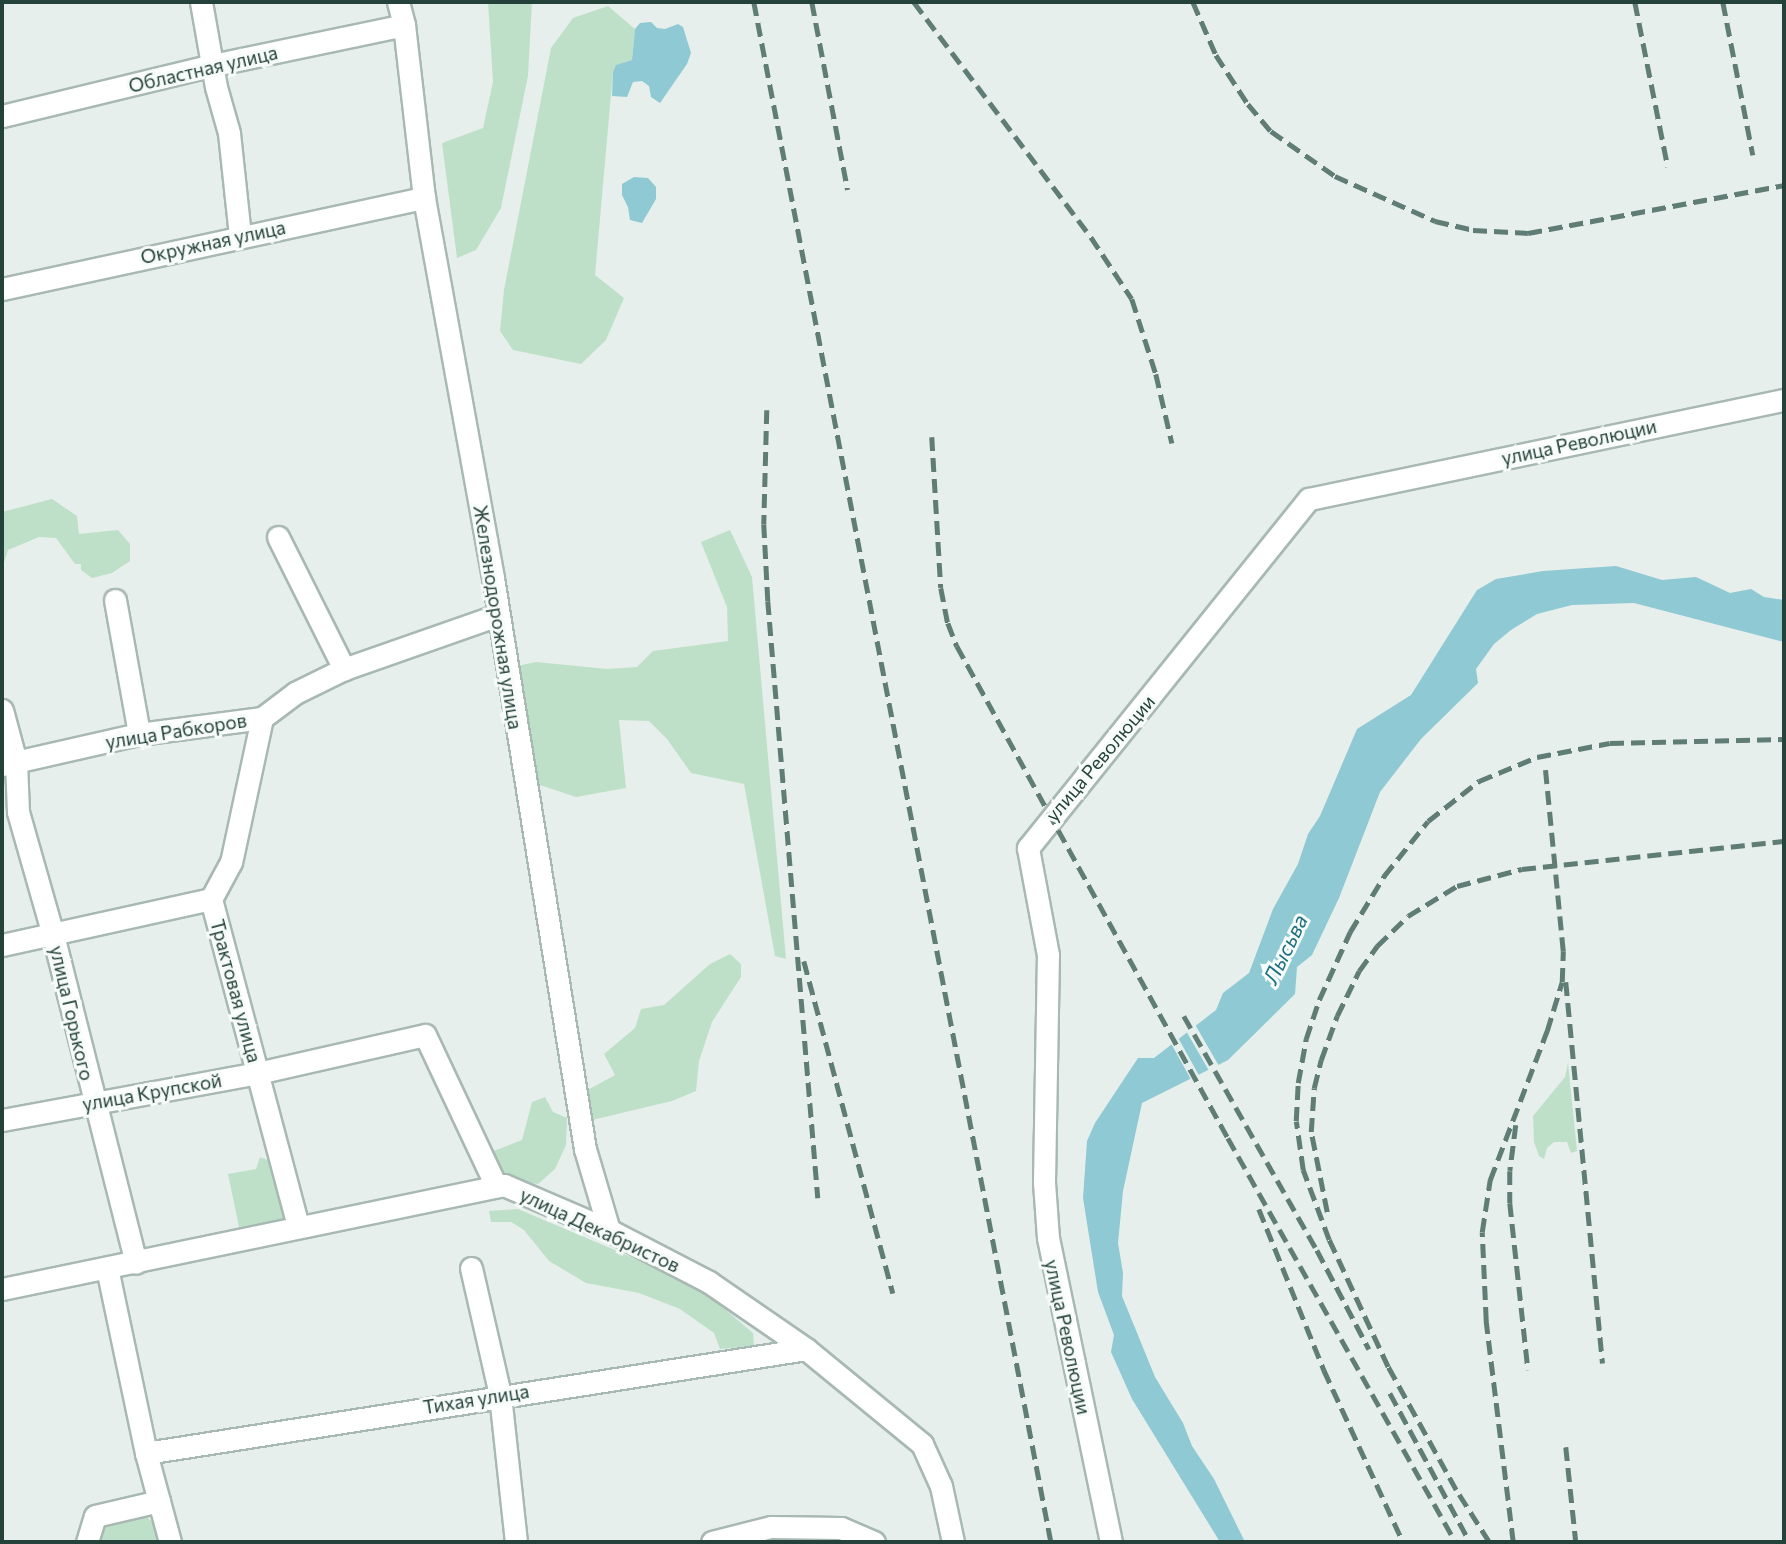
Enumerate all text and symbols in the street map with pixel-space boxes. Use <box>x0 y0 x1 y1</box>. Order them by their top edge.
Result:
street label: Областная улица <box>126 41 280 97</box>
street label: Окружная улица <box>138 215 288 269</box>
street label: улица Революции <box>1499 414 1659 470</box>
street label: Железнодорожная улица <box>469 503 527 731</box>
street label: улица Революции <box>1041 690 1159 826</box>
street label: улица Рабкоров <box>104 709 248 753</box>
water label: Лысьва <box>1257 910 1313 988</box>
street label: Трактовая улица <box>206 917 266 1065</box>
street label: улица Горького <box>45 943 99 1083</box>
street label: улица Крупской <box>80 1069 224 1115</box>
street label: улица Декабристов <box>516 1183 684 1277</box>
street label: улица Революции <box>1040 1257 1096 1417</box>
street label: Тихая улица <box>421 1379 531 1419</box>

